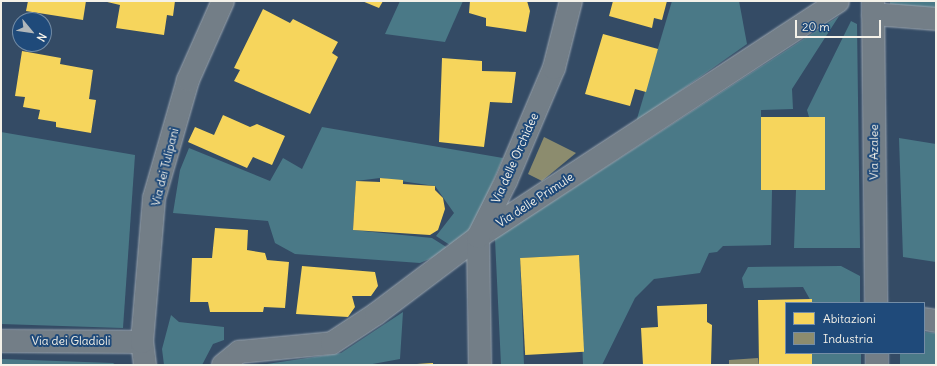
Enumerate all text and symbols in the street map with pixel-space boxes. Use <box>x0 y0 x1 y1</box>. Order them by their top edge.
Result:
north arrow <box>12 12 52 52</box>
scale bar <box>797 12 883 38</box>
text: 20 m <box>802 19 830 34</box>
text: N <box>34 31 50 44</box>
street label: Via delle Orchidee <box>489 110 541 206</box>
street label: Via Azalee <box>867 124 881 180</box>
street label: Via dei Tulipani <box>148 126 182 208</box>
street label: Via delle Primule <box>494 170 576 230</box>
legend <box>785 302 925 354</box>
text: Abitazioni <box>823 311 876 326</box>
text: Industria <box>823 331 873 346</box>
street label: Via dei Gladioli <box>32 334 110 348</box>

